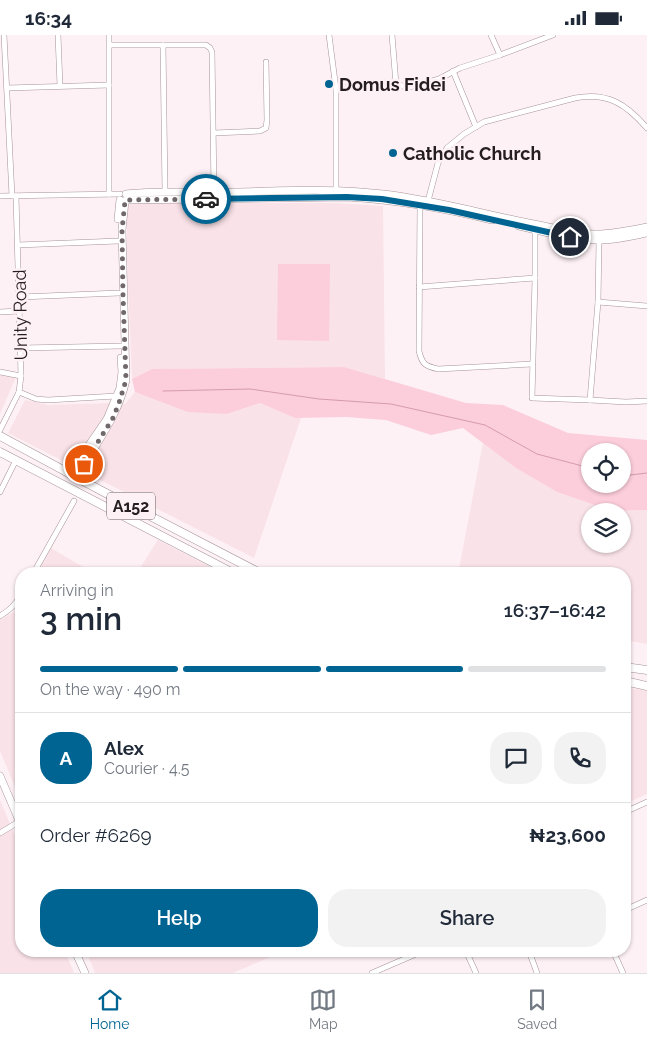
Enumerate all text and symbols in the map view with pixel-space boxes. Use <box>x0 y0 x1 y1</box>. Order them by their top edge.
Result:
text: 16:34 <box>25 7 72 29</box>
place label: Domus Fidei <box>339 74 446 95</box>
marker: Domus Fidei <box>323 78 335 90</box>
place label: Catholic Church <box>403 143 541 164</box>
marker: Catholic Church <box>387 147 399 159</box>
courier <box>181 174 231 224</box>
icon: car <box>192 185 220 213</box>
pin <box>549 216 591 258</box>
icon: home <box>556 223 584 251</box>
street label: Unity Road <box>9 269 31 361</box>
pin <box>63 443 105 485</box>
map controls <box>581 443 631 553</box>
button: locate <box>581 443 631 493</box>
icon: bag <box>70 450 98 478</box>
road number: A152 <box>107 493 155 519</box>
button: layers <box>581 503 631 553</box>
text: Arriving in <box>40 581 114 600</box>
text: 16:37–16:42 <box>504 599 606 621</box>
text: 3 min <box>40 600 122 637</box>
text: On the way · 490 m <box>40 680 180 699</box>
button: chat <box>490 732 542 784</box>
button: phone <box>554 732 606 784</box>
text: Alex <box>104 737 144 759</box>
text: A <box>60 747 72 769</box>
text: Courier · 4.5 <box>104 759 189 778</box>
text: Order #6269 <box>40 824 152 846</box>
text: ₦23,600 <box>529 824 606 846</box>
button: Help <box>40 889 318 947</box>
button: Share <box>328 889 606 947</box>
tab: Home <box>90 986 129 1032</box>
tab: Map <box>309 986 338 1032</box>
tab: Saved <box>517 986 557 1032</box>

